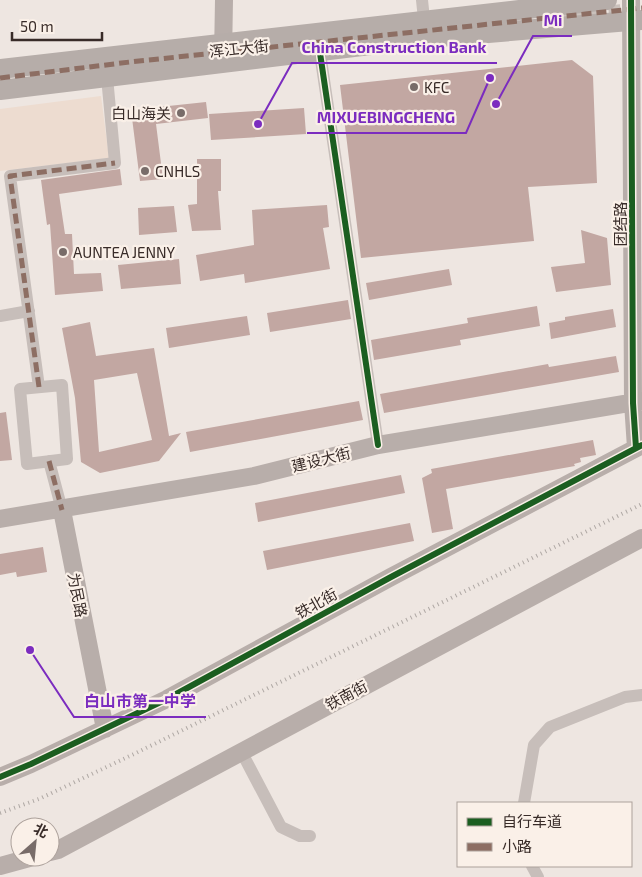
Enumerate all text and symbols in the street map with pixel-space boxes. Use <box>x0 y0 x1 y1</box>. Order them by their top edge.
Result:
callout: Mi <box>533 5 572 36</box>
scale bar <box>12 10 102 42</box>
text: Mi <box>543 10 563 29</box>
text: 50 m <box>20 17 54 35</box>
callout: China Construction Bank <box>292 32 497 63</box>
street label: 浑江大街 <box>208 36 270 60</box>
text: China Construction Bank <box>301 37 487 56</box>
place label: KFC <box>424 78 450 96</box>
marker: KFC <box>408 81 420 93</box>
callout: MIXUEBINGCHENG <box>307 102 466 133</box>
place label: 白山海关 <box>111 104 171 122</box>
marker: 白山海关 <box>175 107 187 119</box>
text: MIXUEBINGCHENG <box>317 107 455 126</box>
place label: CNHLS <box>155 162 200 180</box>
marker: CNHLS <box>139 165 151 177</box>
street label: 团结路 <box>611 201 629 247</box>
place label: AUNTEA JENNY <box>73 243 176 261</box>
marker: AUNTEA JENNY <box>57 246 69 258</box>
street label: 建设大街 <box>290 443 352 475</box>
street label: 为民路 <box>65 571 91 619</box>
street label: 铁北街 <box>292 584 340 622</box>
street label: 铁南街 <box>322 676 370 714</box>
callout: 白山市第一中学 <box>74 686 206 717</box>
text: 白山市第一中学 <box>84 691 196 710</box>
legend <box>457 802 632 867</box>
text: 自行车道 <box>502 812 562 830</box>
north arrow <box>10 817 60 867</box>
text: 北 <box>31 819 51 841</box>
text: 小路 <box>502 837 532 855</box>

